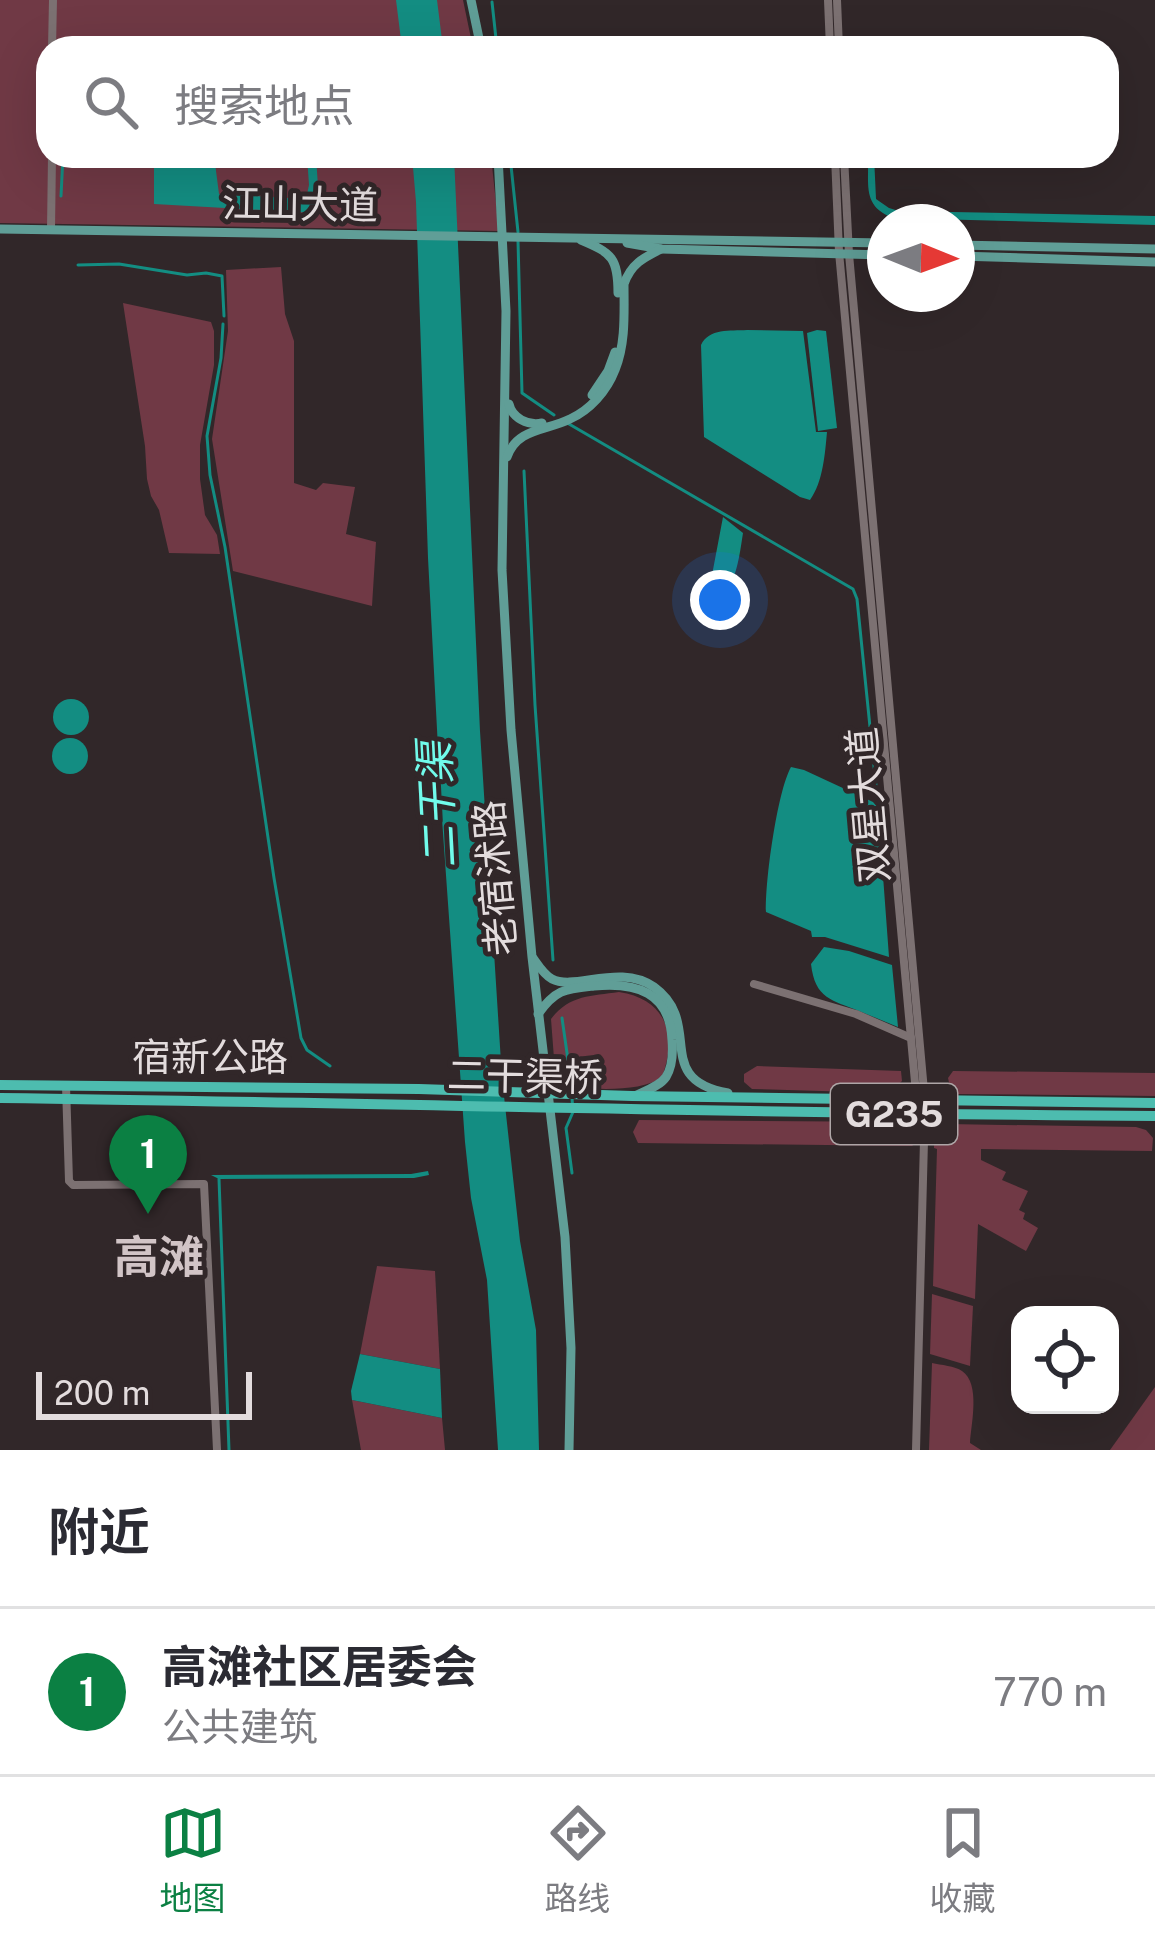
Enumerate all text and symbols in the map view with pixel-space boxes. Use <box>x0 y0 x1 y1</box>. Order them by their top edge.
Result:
search box <box>36 36 1119 168</box>
icon: search <box>78 69 144 135</box>
text: 搜索地点 <box>174 79 354 132</box>
street label: 江山大道 <box>222 180 378 228</box>
north arrow <box>867 204 975 312</box>
your location <box>690 570 750 630</box>
street label: 双星大道 <box>838 725 898 885</box>
water label: 二干渠 <box>408 735 464 869</box>
street label: 老宿沭路 <box>465 798 525 958</box>
street label: 宿新公路 <box>132 1034 288 1080</box>
street label: 二干渠桥 <box>447 1052 603 1100</box>
road number: G235 <box>831 1084 957 1144</box>
pin: 1 <box>109 1115 187 1214</box>
district label: 高滩 <box>114 1230 204 1283</box>
map controls <box>1011 1306 1119 1414</box>
button: locate <box>1011 1306 1119 1414</box>
scale bar <box>36 1366 252 1419</box>
text: 200 m <box>54 1374 150 1412</box>
text: 附近 <box>48 1502 150 1561</box>
text: 高滩社区居委会 <box>162 1640 477 1693</box>
text: 1 <box>79 1669 95 1715</box>
text: 770 m <box>993 1669 1107 1715</box>
text: 公共建筑 <box>162 1704 318 1750</box>
tab: 地图 <box>160 1800 226 1920</box>
tab: 路线 <box>545 1800 611 1920</box>
tab: 收藏 <box>930 1800 996 1920</box>

